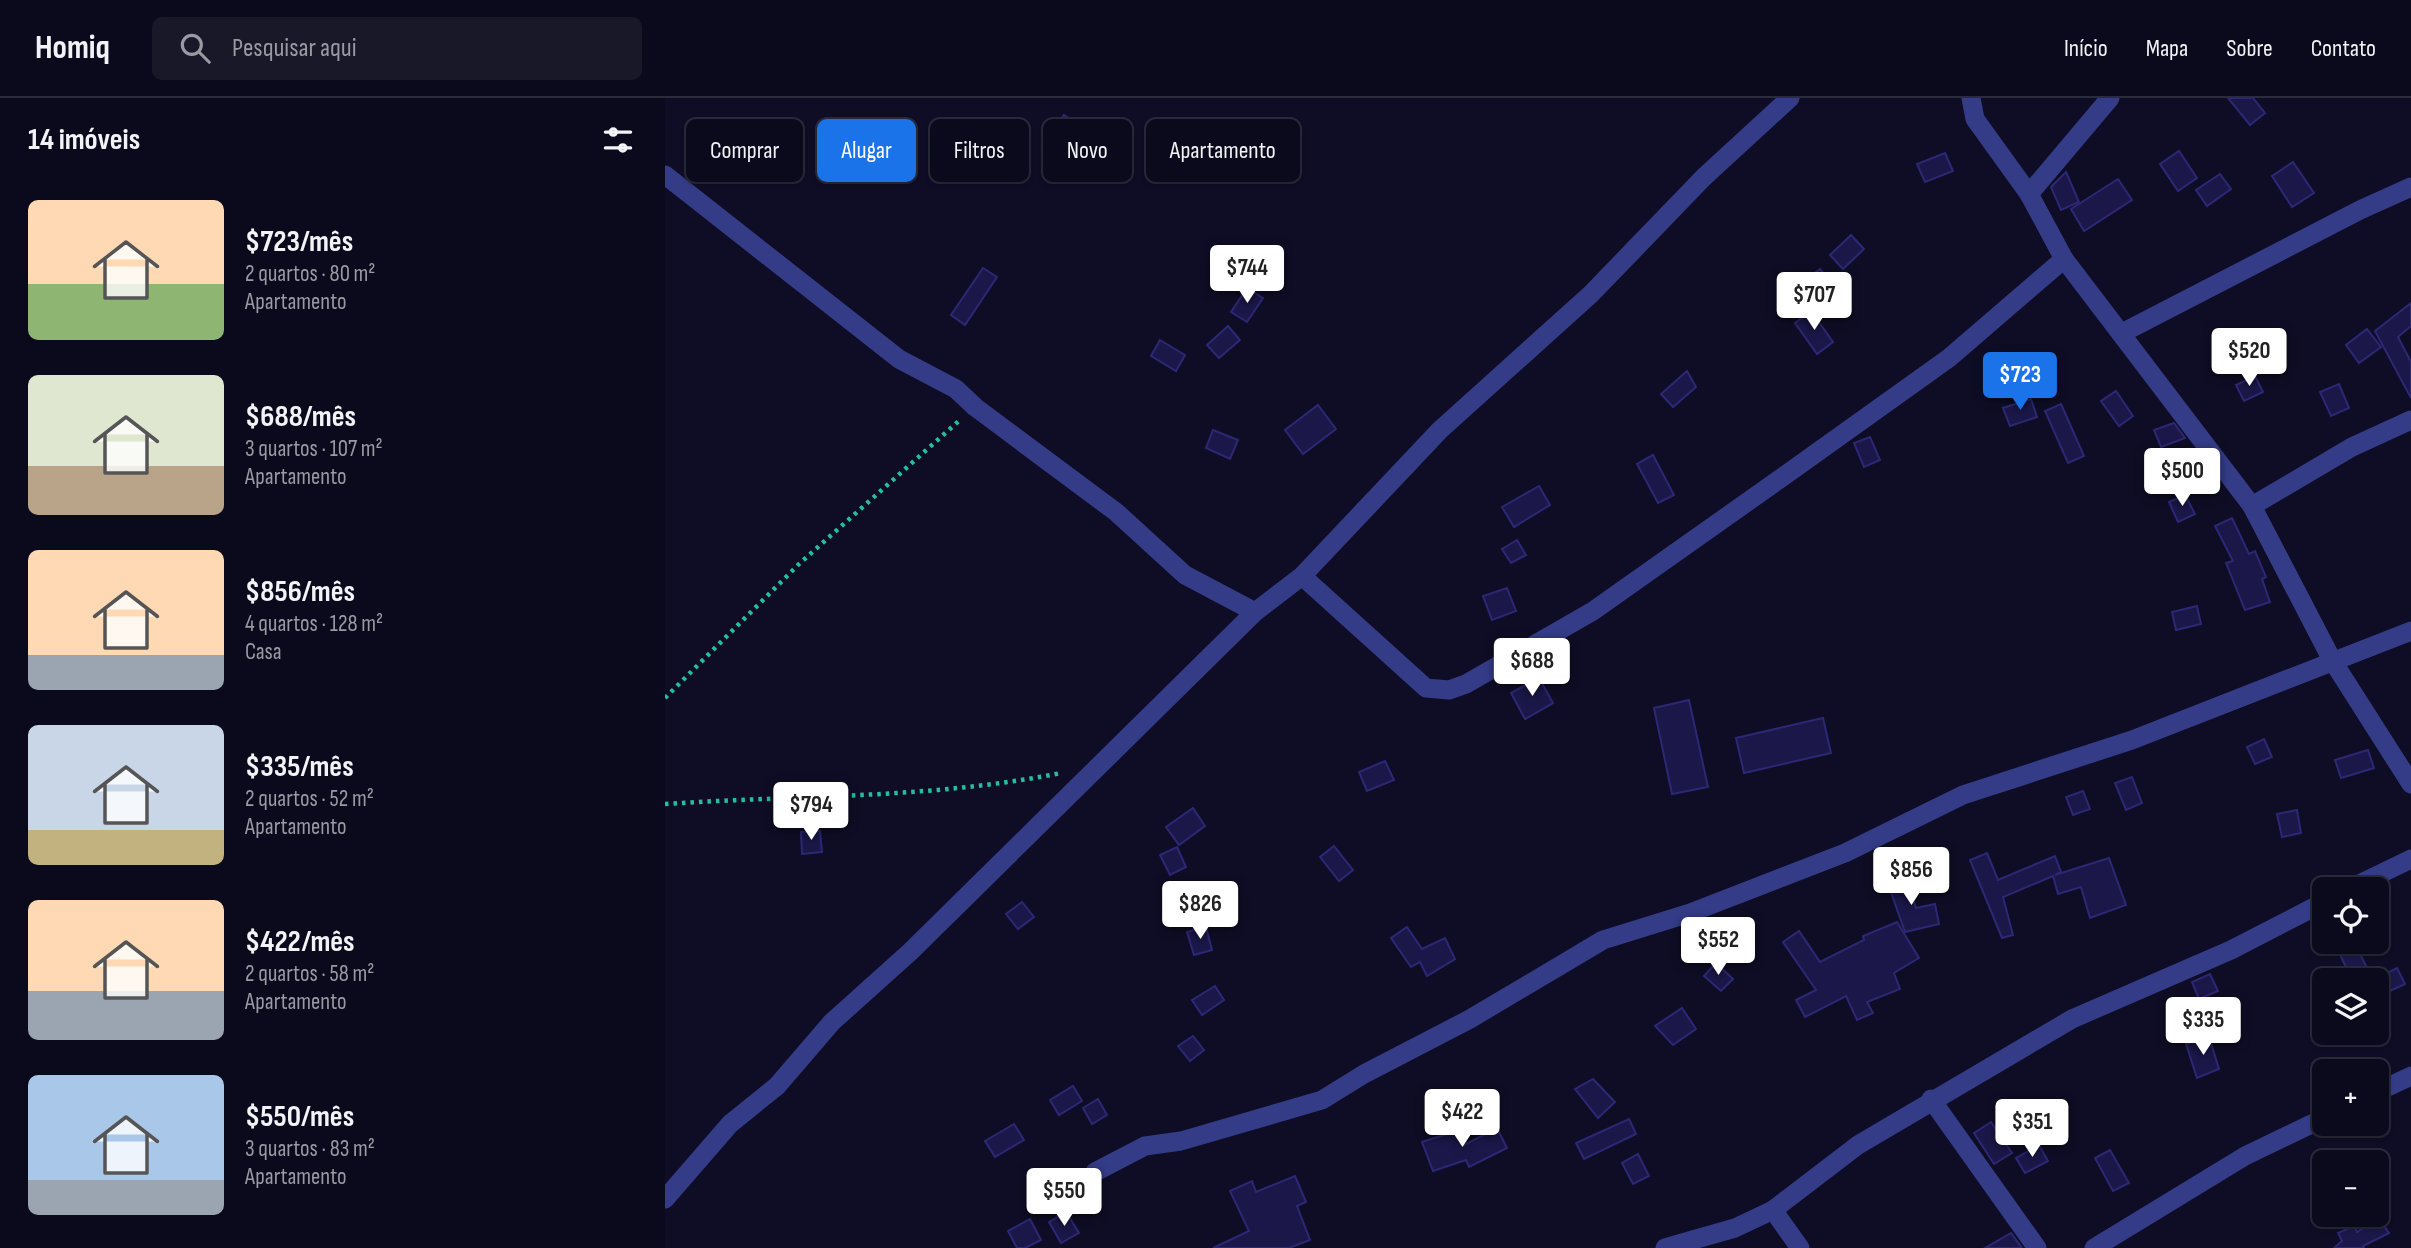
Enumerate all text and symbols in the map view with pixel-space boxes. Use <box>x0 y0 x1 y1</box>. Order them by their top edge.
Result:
search box <box>152 17 642 80</box>
text: Homiq <box>35 28 110 68</box>
icon: search <box>176 29 214 67</box>
text: Pesquisar aqui <box>232 33 357 64</box>
text: Início <box>2064 34 2108 63</box>
text: Mapa <box>2146 34 2188 63</box>
text: Sobre <box>2226 34 2273 63</box>
text: Contato <box>2311 34 2376 63</box>
chip: Comprar <box>686 119 803 182</box>
chip: Alugar <box>817 119 916 182</box>
chip: Filtros <box>930 119 1029 182</box>
chip: Novo <box>1043 119 1132 182</box>
chip: Apartamento <box>1146 119 1300 182</box>
icon: filters <box>599 121 637 159</box>
text: 14 imóveis <box>28 122 140 158</box>
text: $723/mês <box>245 224 353 260</box>
icon: home <box>84 228 168 312</box>
pin: $744 <box>1206 246 1288 305</box>
text: $744 <box>1226 254 1268 282</box>
text: 2 quartos · 80 m² <box>245 260 375 288</box>
pin: $707 <box>1773 272 1855 332</box>
text: $707 <box>1793 281 1835 309</box>
text: Apartamento <box>245 288 347 316</box>
pin: $520 <box>2208 328 2290 388</box>
text: $520 <box>2228 337 2270 365</box>
pin: $723 <box>1979 352 2061 412</box>
text: $723 <box>1999 361 2041 389</box>
text: $688/mês <box>245 399 356 435</box>
icon: home <box>84 403 168 487</box>
text: 3 quartos · 107 m² <box>245 435 383 463</box>
pin: $500 <box>2141 448 2223 508</box>
text: $500 <box>2160 457 2204 485</box>
text: Apartamento <box>245 463 347 491</box>
text: $856/mês <box>245 574 355 610</box>
icon: home <box>84 578 168 662</box>
text: 4 quartos · 128 m² <box>245 610 383 638</box>
text: Casa <box>245 638 282 666</box>
pin: $688 <box>1491 638 1573 698</box>
text: $688 <box>1510 647 1554 675</box>
text: $335/mês <box>245 749 354 785</box>
icon: home <box>84 753 168 837</box>
pin: $794 <box>770 782 852 842</box>
text: 2 quartos · 52 m² <box>245 785 374 813</box>
text: $794 <box>789 791 833 819</box>
text: Apartamento <box>245 813 347 841</box>
pin: $856 <box>1870 848 1952 907</box>
text: $856 <box>1889 856 1933 884</box>
map controls <box>2312 877 2389 1227</box>
button: locate <box>2312 877 2389 954</box>
pin: $826 <box>1159 882 1241 941</box>
text: $826 <box>1178 890 1222 918</box>
pin: $552 <box>1677 918 1759 977</box>
text: $422/mês <box>245 924 355 960</box>
text: $552 <box>1697 926 1739 954</box>
icon: home <box>84 928 168 1012</box>
text: 2 quartos · 58 m² <box>245 960 374 988</box>
button: layers <box>2312 968 2389 1045</box>
text: Apartamento <box>245 988 347 1016</box>
pin: $335 <box>2162 998 2244 1057</box>
text: $335 <box>2182 1006 2224 1034</box>
button: + <box>2312 1059 2389 1136</box>
pin: $422 <box>1421 1090 1503 1149</box>
text: $422 <box>1441 1098 1483 1126</box>
text: $550/mês <box>245 1099 354 1135</box>
pin: $351 <box>1991 1100 2073 1159</box>
icon: home <box>84 1103 168 1187</box>
text: $351 <box>2011 1108 2053 1136</box>
text: 3 quartos · 83 m² <box>245 1135 375 1163</box>
button: − <box>2312 1150 2389 1227</box>
text: Apartamento <box>245 1163 347 1191</box>
pin: $550 <box>1023 1168 1105 1228</box>
text: $550 <box>1043 1177 1085 1205</box>

